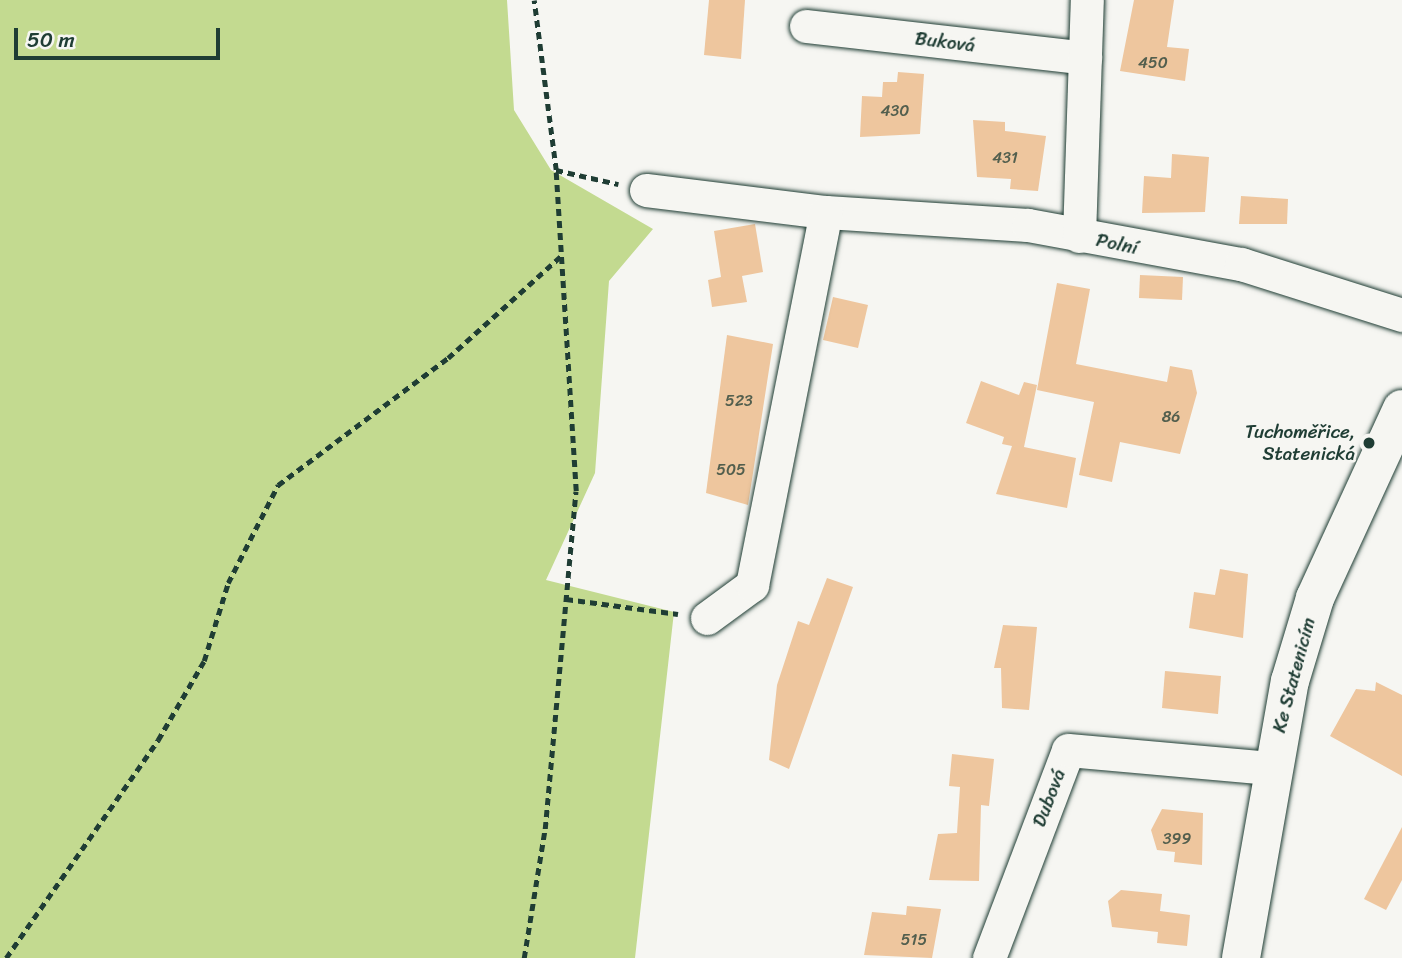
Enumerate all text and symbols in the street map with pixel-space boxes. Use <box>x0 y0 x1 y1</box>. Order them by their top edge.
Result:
scale bar <box>18 14 224 58</box>
text: 50 m <box>27 21 75 59</box>
street label: Buková <box>914 27 976 57</box>
house number: 450 <box>1138 53 1168 73</box>
house number: 430 <box>881 101 909 121</box>
house number: 431 <box>992 148 1018 168</box>
street label: Polní <box>1094 228 1140 260</box>
house number: 523 <box>725 391 753 411</box>
house number: 86 <box>1162 407 1180 427</box>
place label: Tuchoměřice, Statenická <box>1245 421 1355 465</box>
marker: Tuchoměřice, Statenická <box>1361 435 1377 451</box>
house number: 505 <box>716 460 746 480</box>
street label: Ke Statenicím <box>1268 615 1320 735</box>
street label: Dubová <box>1028 766 1070 830</box>
house number: 399 <box>1163 829 1191 849</box>
house number: 515 <box>901 930 927 950</box>

